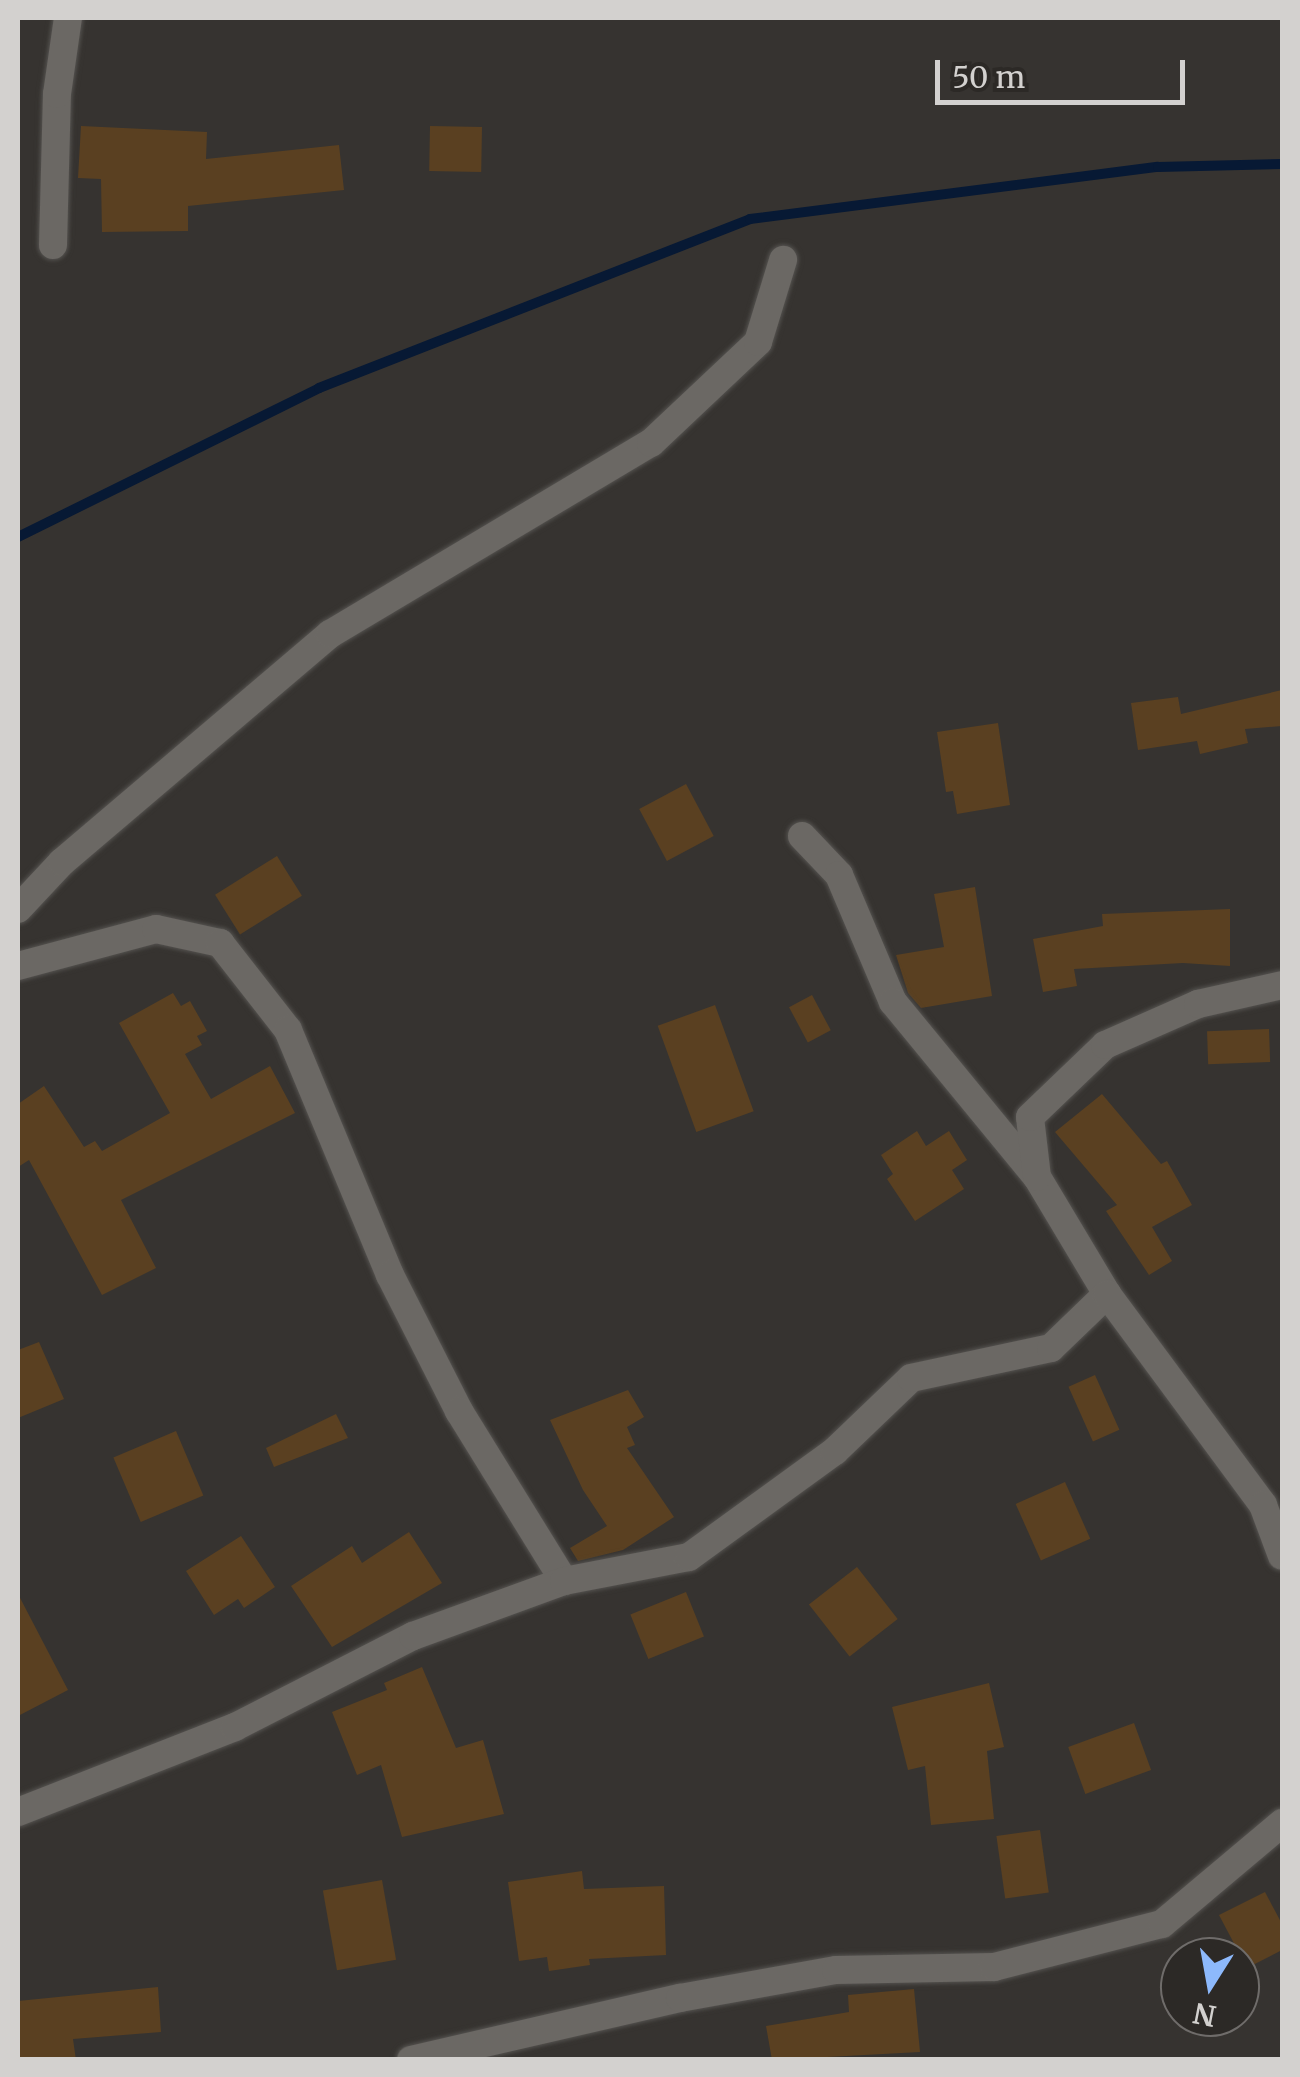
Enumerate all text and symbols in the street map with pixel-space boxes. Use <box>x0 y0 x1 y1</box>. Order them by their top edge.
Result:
scale bar <box>940 40 1190 102</box>
text: 50 m <box>952 58 1025 96</box>
north arrow <box>1160 1937 1260 2037</box>
text: N <box>1190 1995 1219 2034</box>

